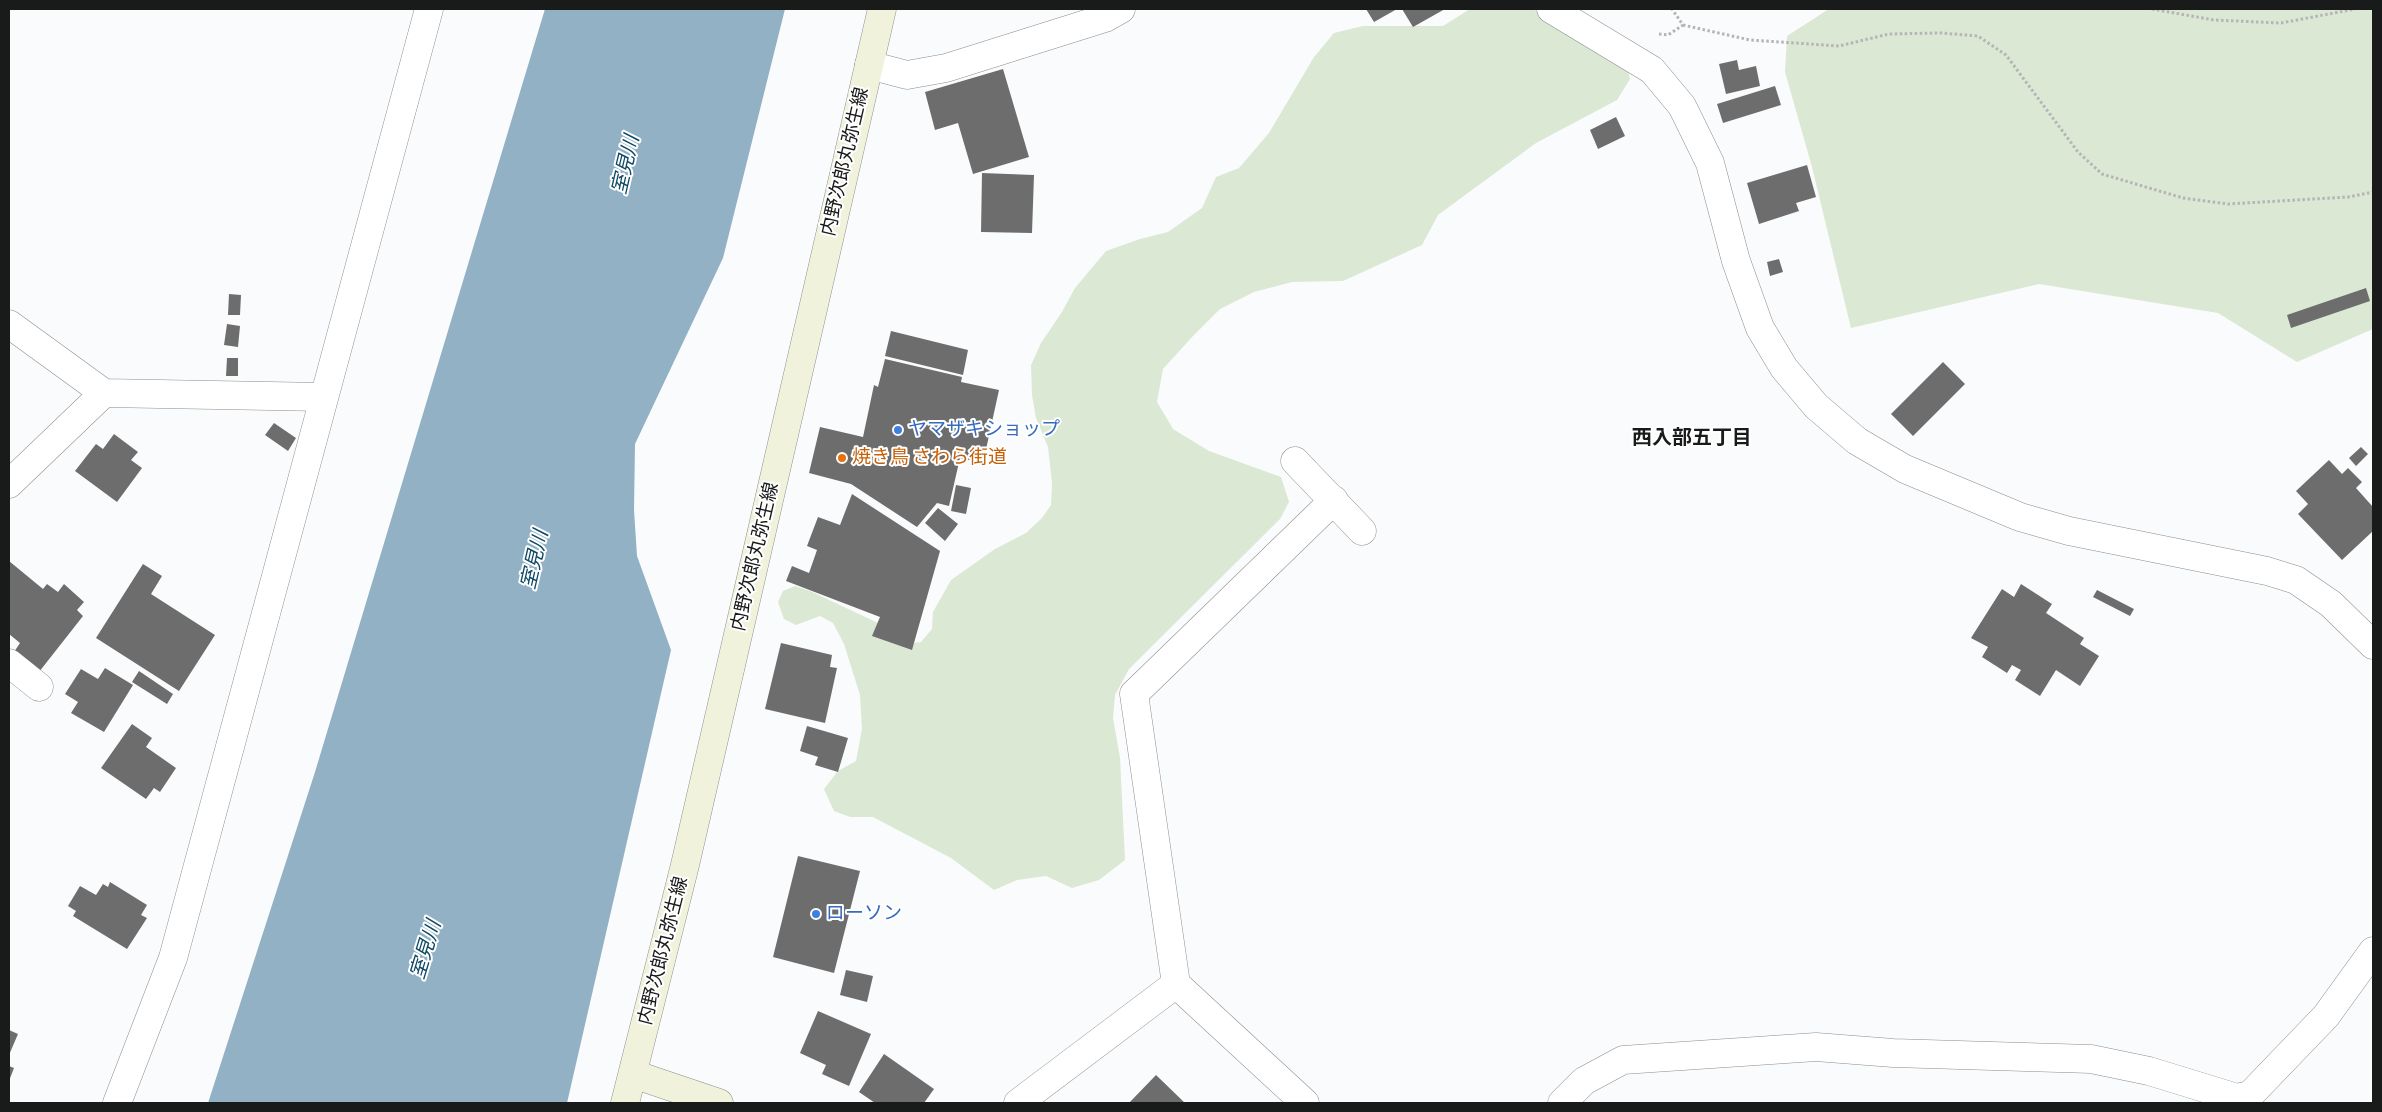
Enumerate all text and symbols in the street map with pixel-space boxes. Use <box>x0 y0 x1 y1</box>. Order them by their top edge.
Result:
street label: 内野次郎丸弥生線 <box>818 85 874 239</box>
water label: 室見川 <box>609 133 645 197</box>
place label: ヤマザキショップ <box>908 419 1060 441</box>
marker: ヤマザキショップ <box>892 424 904 436</box>
district label: 西入部五丁目 <box>1632 427 1752 451</box>
place label: 焼き鳥 さわら街道 <box>852 447 1007 469</box>
marker: 焼き鳥 さわら街道 <box>836 452 848 464</box>
street label: 内野次郎丸弥生線 <box>728 480 784 634</box>
water label: 室見川 <box>518 528 554 592</box>
street label: 内野次郎丸弥生線 <box>635 874 693 1028</box>
place label: ローソン <box>826 903 902 925</box>
marker: ローソン <box>810 908 822 920</box>
water label: 室見川 <box>407 918 447 982</box>

